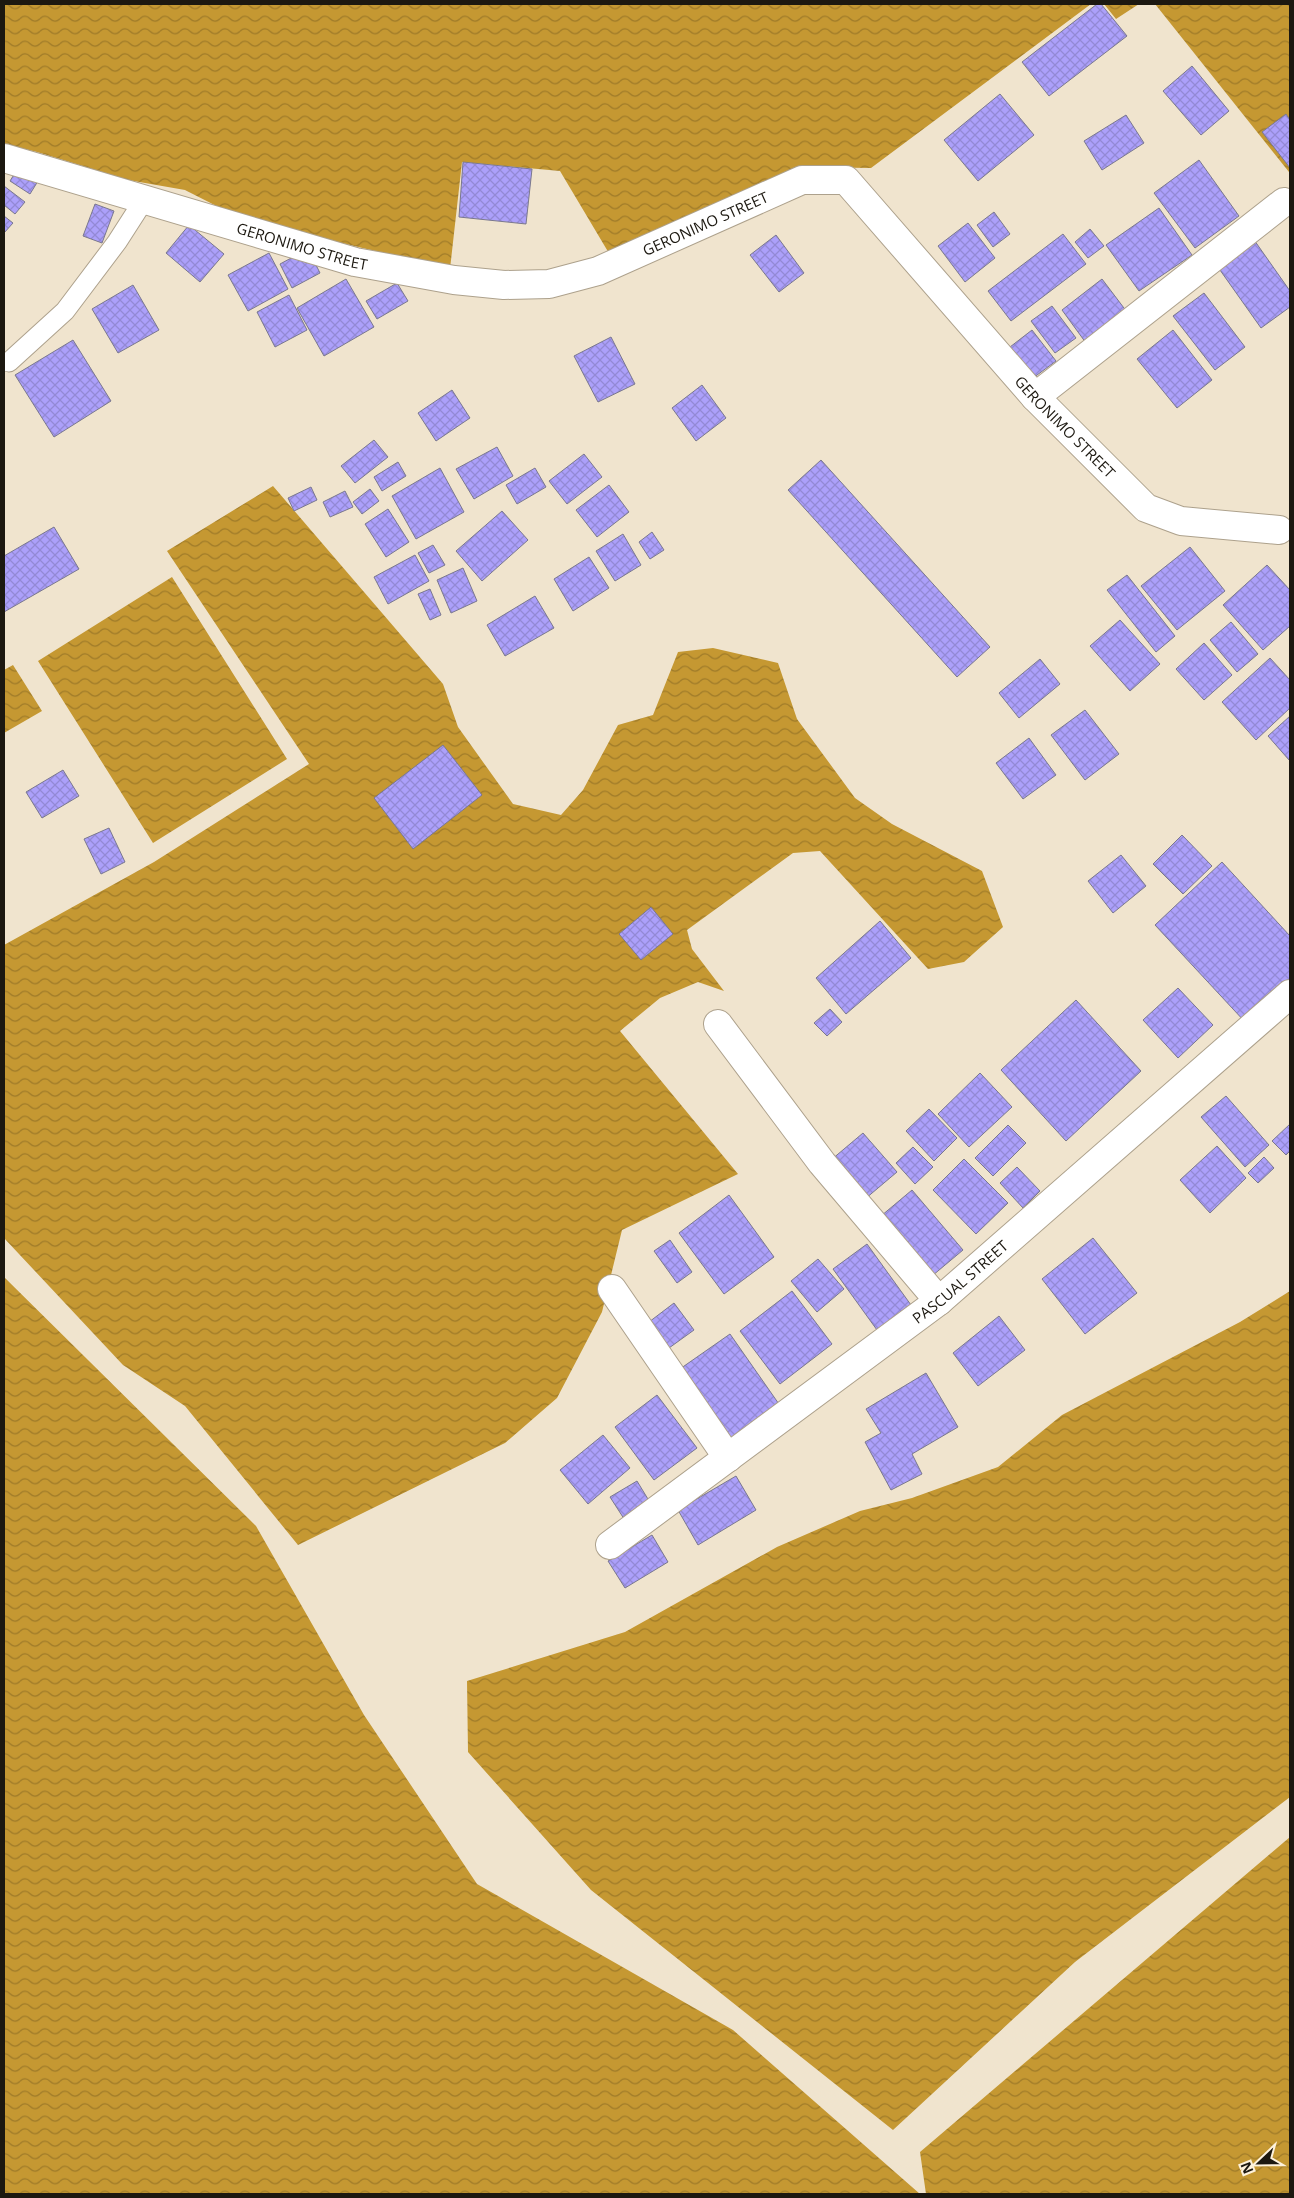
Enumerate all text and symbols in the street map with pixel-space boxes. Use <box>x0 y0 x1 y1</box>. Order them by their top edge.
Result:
street label: GERONIMO STREET <box>639 186 772 260</box>
street label: GERONIMO STREET <box>234 218 370 274</box>
street label: GERONIMO STREET <box>1011 371 1120 482</box>
street label: PASCUAL STREET <box>908 1235 1012 1328</box>
north arrow <box>1234 2138 1284 2188</box>
text: N <box>1236 2159 1257 2177</box>

